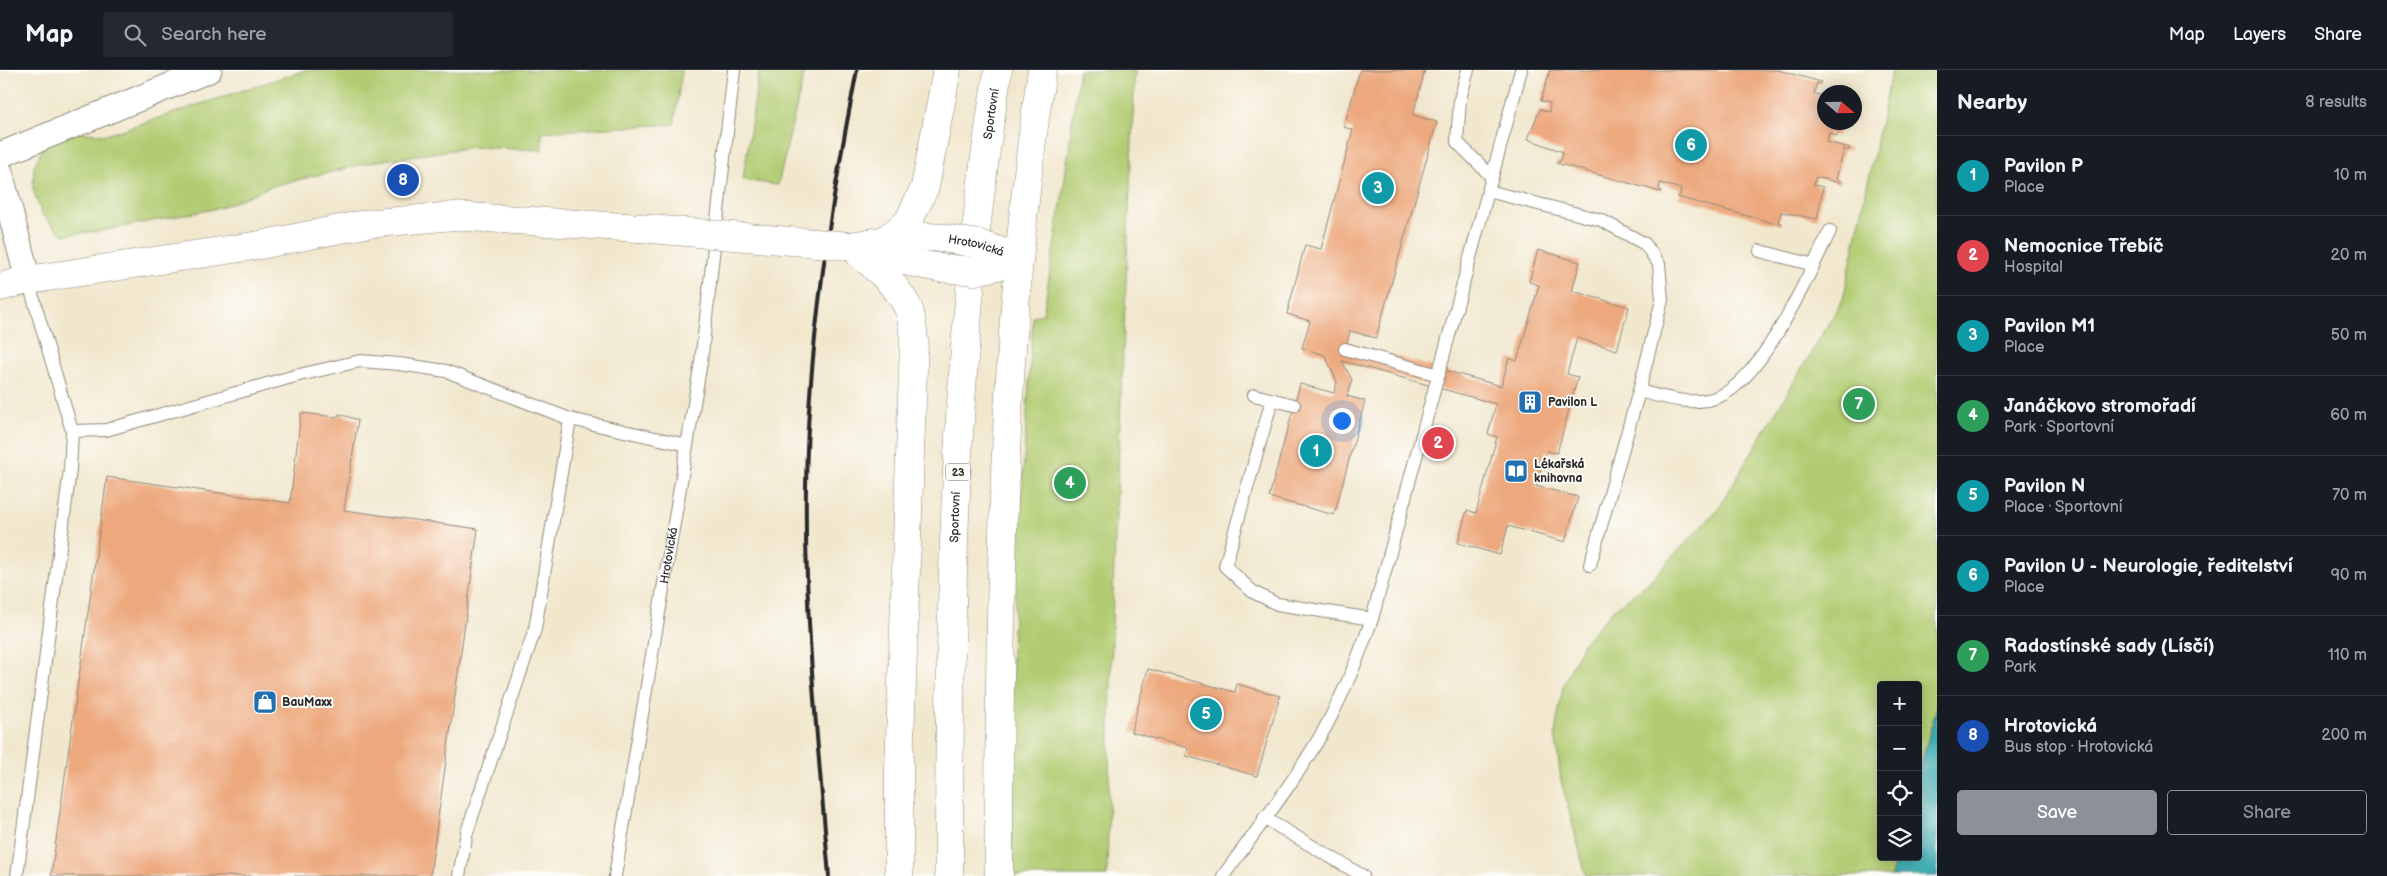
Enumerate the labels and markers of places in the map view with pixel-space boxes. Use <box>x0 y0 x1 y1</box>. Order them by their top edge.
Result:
pin: 6 <box>1675 126 1707 164</box>
pin: 8 <box>387 161 419 199</box>
pin: 3 <box>1362 169 1394 207</box>
pin: 7 <box>1843 385 1875 423</box>
building icon: Pavilon L <box>1517 389 1543 415</box>
place label: Pavilon L <box>1548 395 1597 410</box>
pin: 2 <box>1422 424 1454 462</box>
pin: 1 <box>1300 432 1332 470</box>
place label: Lékařská knihovna <box>1534 457 1585 486</box>
library icon: Lékařská knihovna <box>1503 458 1529 484</box>
pin: 4 <box>1054 464 1086 502</box>
shop icon: BauMaxx <box>252 689 278 715</box>
place label: BauMaxx <box>282 695 333 710</box>
pin: 5 <box>1190 695 1222 733</box>

